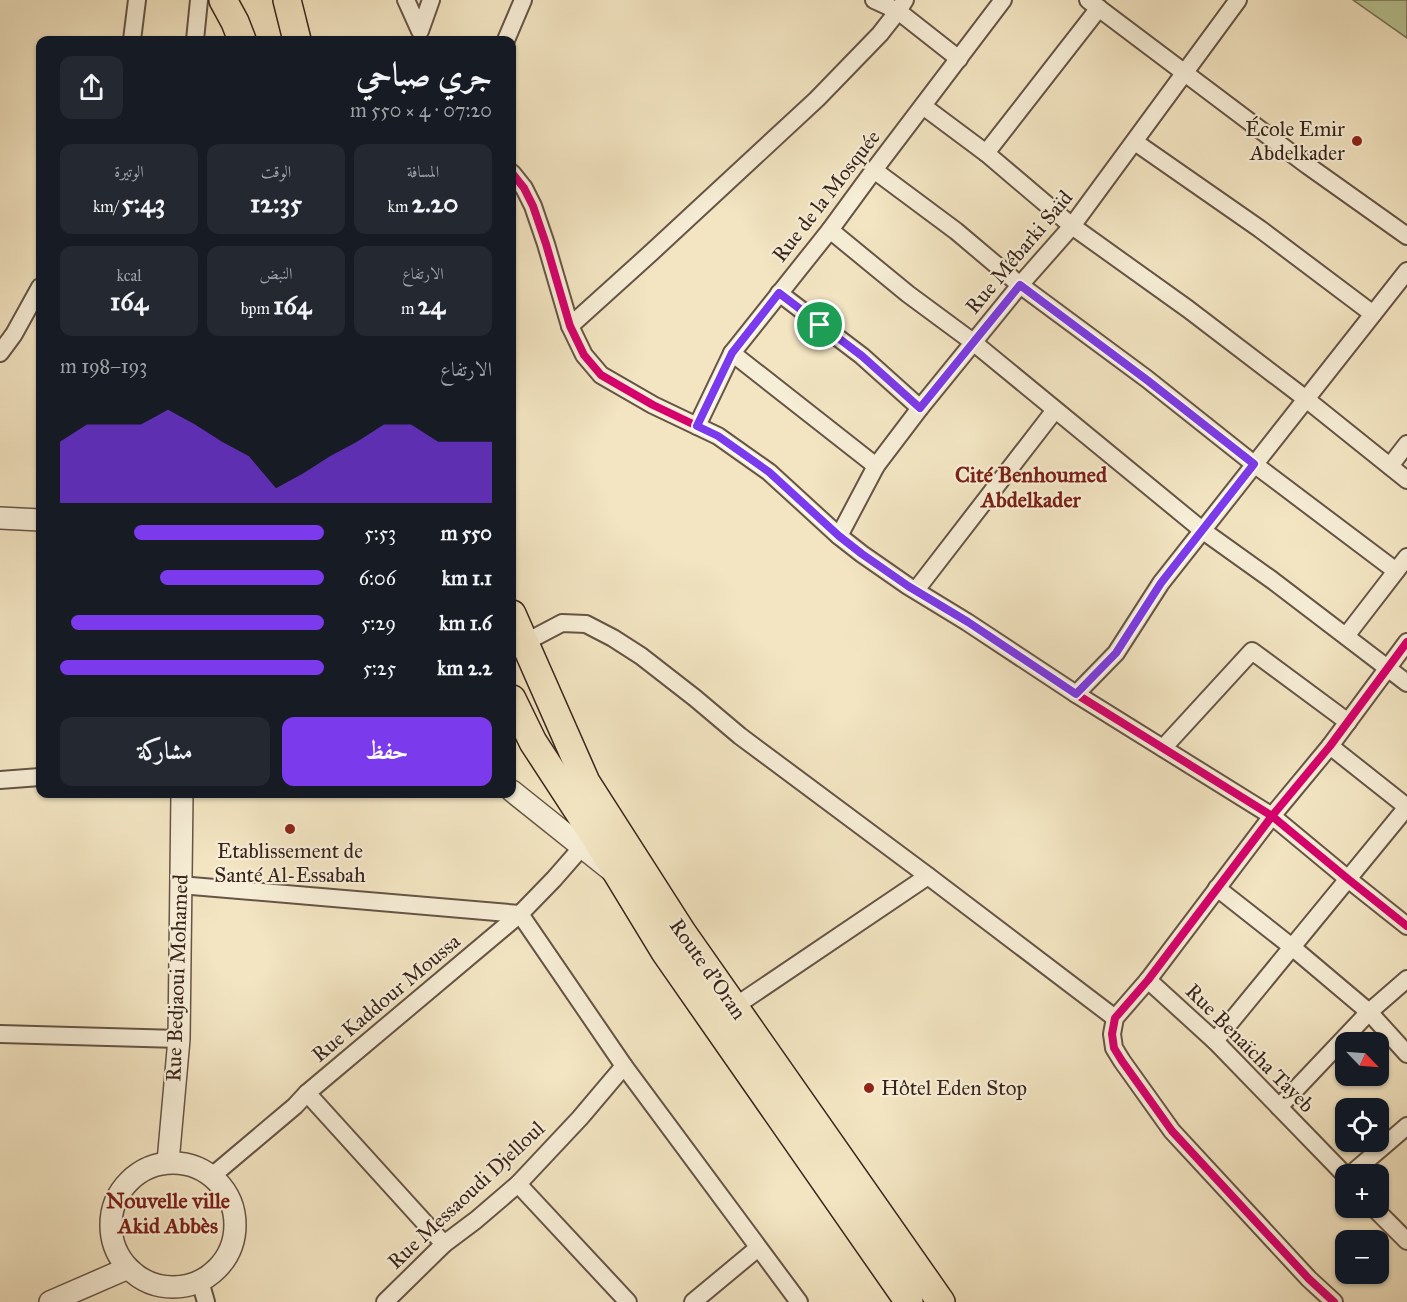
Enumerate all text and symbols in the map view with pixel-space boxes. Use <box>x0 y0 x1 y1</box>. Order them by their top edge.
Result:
text: جري صباحي <box>356 55 492 95</box>
button: share <box>60 56 123 119</box>
text: 07:20 · 4 × 550 m <box>350 98 492 122</box>
place label: École Emir Abdelkader <box>1245 115 1345 166</box>
street label: Rue de la Mosquée <box>766 125 886 267</box>
marker: École Emir Abdelkader <box>1350 134 1364 148</box>
text: الوتيرة <box>114 162 144 181</box>
text: الوقت <box>261 162 291 181</box>
text: المسافة <box>407 162 439 181</box>
street label: Rue Mébarki Saïd <box>960 185 1079 319</box>
text: 5:43 <box>122 187 165 219</box>
text: 12:35 <box>250 187 302 219</box>
text: 2.20 <box>412 187 459 219</box>
text: /km <box>93 197 122 216</box>
text: km <box>387 197 412 216</box>
text: النبض <box>260 264 292 283</box>
text: الارتفاع <box>402 264 444 283</box>
text: kcal <box>116 266 142 285</box>
text: 164 <box>110 285 148 317</box>
text: 164 <box>273 289 311 321</box>
text: 24 <box>418 289 445 321</box>
text: bpm <box>241 299 273 318</box>
text: m <box>401 299 418 318</box>
pin <box>794 299 845 350</box>
icon: arrive <box>803 308 836 341</box>
text: 193–198 m <box>60 354 147 378</box>
text: الارتفاع <box>440 357 492 381</box>
district label: Cité Benhoumed Abdelkader <box>955 461 1108 513</box>
text: 5:53 <box>364 521 396 545</box>
text: 550 m <box>441 521 492 545</box>
text: 6:06 <box>359 566 396 590</box>
text: 1.1 km <box>442 566 492 590</box>
text: 5:29 <box>361 611 396 635</box>
text: 1.6 km <box>439 611 492 635</box>
text: 5:25 <box>363 656 396 680</box>
text: 2.2 km <box>437 656 492 680</box>
button: مشاركة <box>60 717 270 786</box>
button: حفظ <box>282 717 492 786</box>
marker: Etablissement de Santé Al-Essabah <box>283 822 297 836</box>
place label: Etablissement de Santé Al-Essabah <box>214 838 366 888</box>
street label: Rue Bedjaoui Mohamed <box>160 873 194 1082</box>
street label: Route d'Oran <box>664 914 752 1024</box>
street label: Rue Kaddour Moussa <box>306 928 466 1068</box>
street label: Rue Benaïcha Tayeb <box>1180 978 1320 1118</box>
north arrow <box>1335 1032 1389 1086</box>
map controls <box>1335 1032 1389 1284</box>
place label: Hôtel Eden Stop <box>881 1075 1027 1101</box>
marker: Hôtel Eden Stop <box>862 1081 876 1095</box>
button: locate <box>1335 1098 1389 1152</box>
street label: Rue Messaoudi Djelloul <box>382 1115 550 1275</box>
button: + <box>1335 1164 1389 1218</box>
district label: Nouvelle ville Akid Abbès <box>106 1187 230 1239</box>
button: − <box>1335 1230 1389 1284</box>

